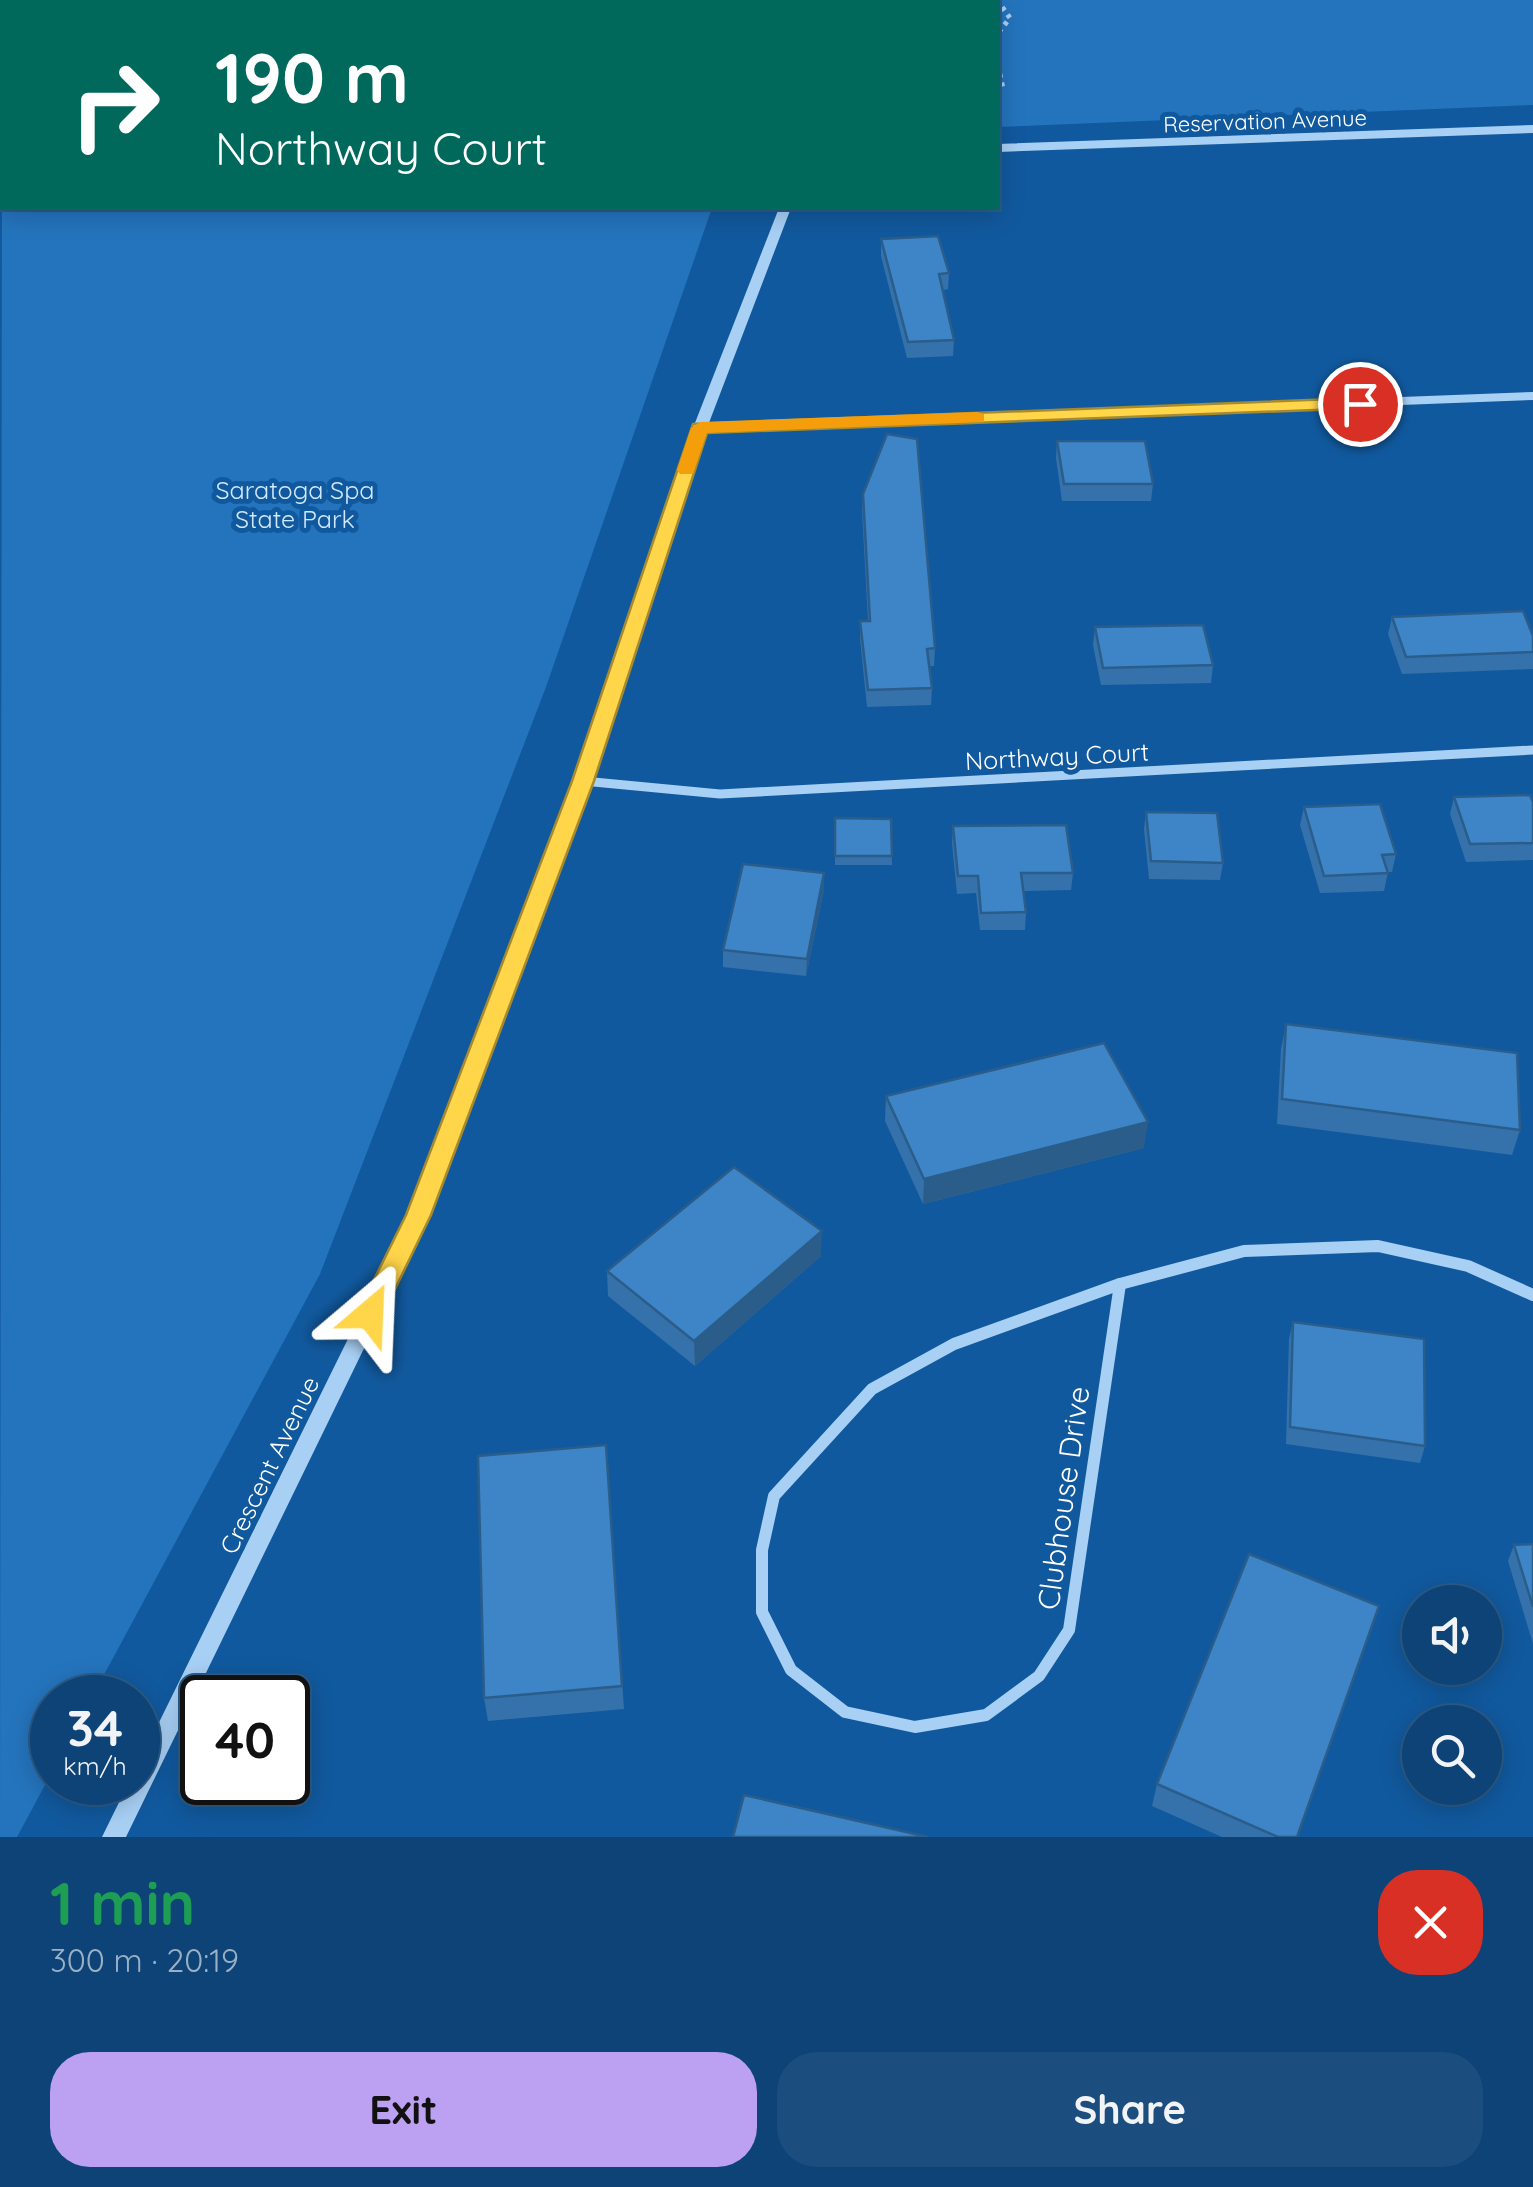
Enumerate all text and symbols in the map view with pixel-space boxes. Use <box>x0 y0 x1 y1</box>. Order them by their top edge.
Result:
text: 190 m <box>215 33 409 121</box>
icon: right <box>50 40 180 170</box>
street label: Reservation Avenue <box>1163 103 1367 139</box>
text: Northway Court <box>215 120 547 176</box>
pin <box>1318 362 1403 447</box>
icon: arrive <box>1333 377 1388 432</box>
park label: Saratoga Spa State Park <box>216 474 374 534</box>
street label: Northway Court <box>964 736 1150 776</box>
position arrow <box>318 1262 422 1366</box>
street label: Crescent Avenue <box>213 1371 325 1559</box>
street label: Clubhouse Drive <box>1029 1384 1097 1612</box>
map controls <box>1402 1585 1502 1805</box>
button: sound <box>1402 1585 1502 1685</box>
speed limit sign: 40 <box>180 1675 310 1805</box>
text: 34 <box>67 1696 123 1759</box>
button: search <box>1402 1705 1502 1805</box>
text: km/h <box>63 1750 127 1781</box>
text: 1 min <box>50 1865 195 1940</box>
button: close <box>1378 1870 1483 1975</box>
text: 300 m · 20:19 <box>50 1940 239 1980</box>
button: Exit <box>50 2052 757 2167</box>
button: Share <box>777 2052 1483 2167</box>

